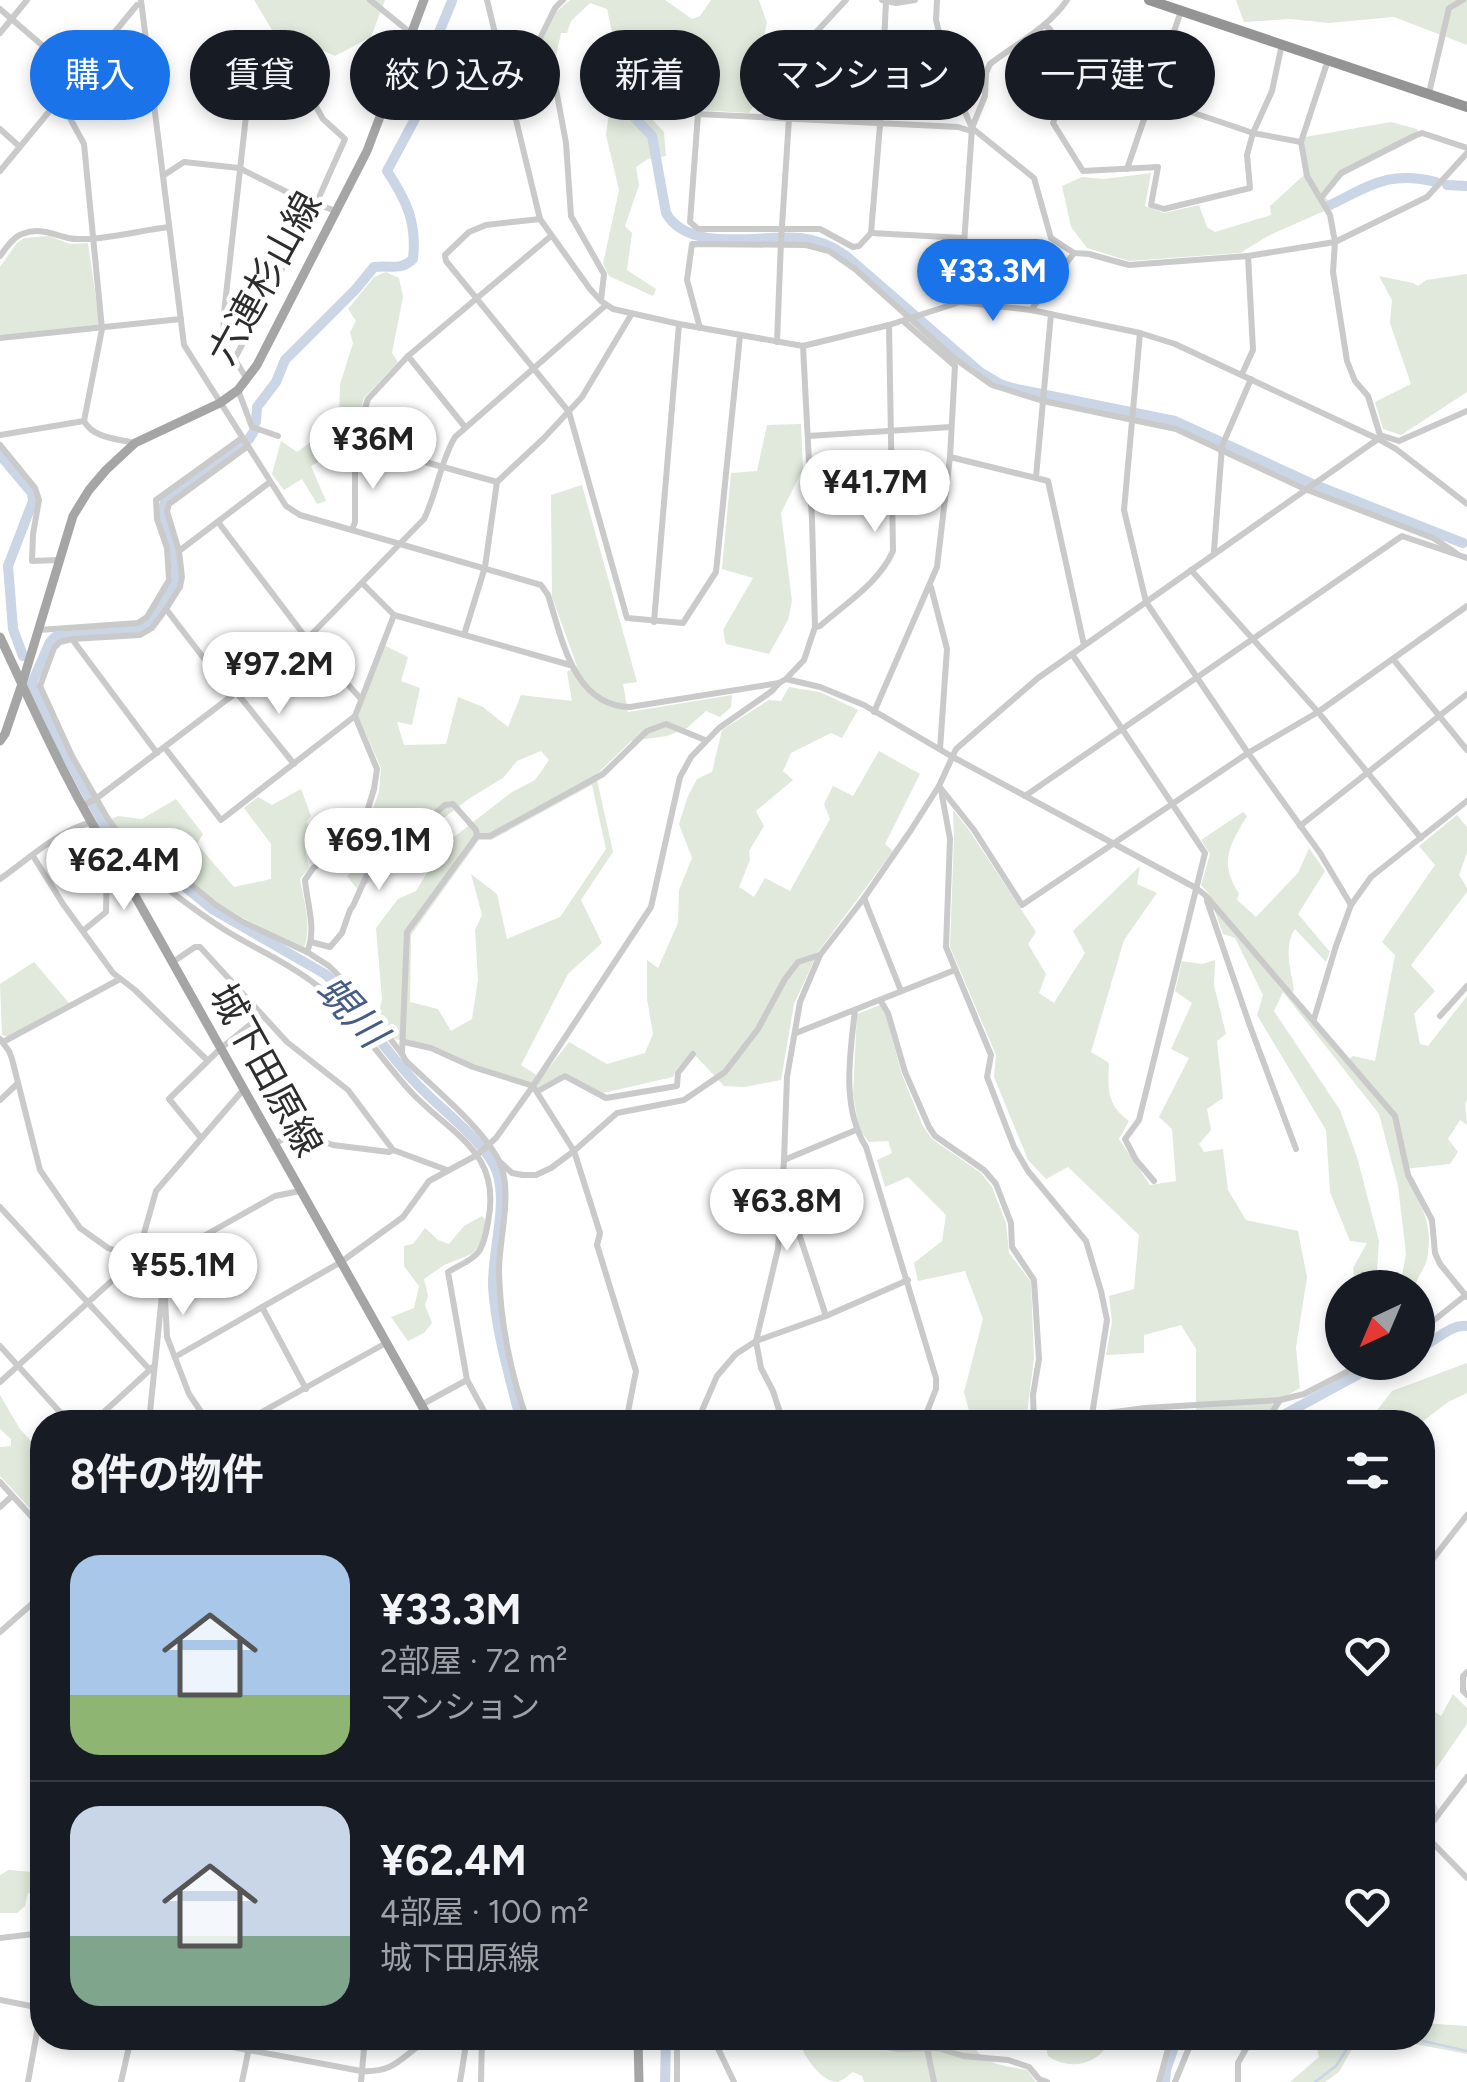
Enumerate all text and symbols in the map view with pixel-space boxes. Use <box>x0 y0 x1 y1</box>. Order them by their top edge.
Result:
chip: 購入 <box>30 30 170 120</box>
chip: 賃貸 <box>190 30 330 120</box>
chip: 絞り込み <box>350 30 560 120</box>
chip: 新着 <box>580 30 720 120</box>
chip: マンション <box>740 30 985 120</box>
chip: 一戸建て <box>1005 30 1215 120</box>
street label: 六連杉山線 <box>199 184 331 372</box>
pin: ¥33.3M <box>912 239 1074 324</box>
text: ¥33.3M <box>939 252 1047 290</box>
pin: ¥36M <box>314 407 432 492</box>
text: ¥36M <box>332 420 414 458</box>
pin: ¥41.7M <box>794 450 956 535</box>
text: ¥41.7M <box>822 463 928 501</box>
pin: ¥97.2M <box>198 632 360 717</box>
text: ¥97.2M <box>224 645 334 683</box>
pin: ¥69.1M <box>298 808 460 893</box>
text: ¥69.1M <box>326 821 432 859</box>
pin: ¥62.4M <box>43 828 205 913</box>
text: ¥62.4M <box>68 841 180 879</box>
water label: 蜆川 <box>307 965 399 1060</box>
street label: 城下田原線 <box>200 976 332 1164</box>
pin: ¥63.8M <box>706 1169 868 1254</box>
text: ¥63.8M <box>732 1182 842 1220</box>
pin: ¥55.1M <box>102 1233 264 1318</box>
text: ¥55.1M <box>130 1246 236 1284</box>
north arrow <box>1325 1270 1435 1380</box>
map controls <box>1325 1270 1435 1380</box>
icon: filters <box>1340 1443 1395 1498</box>
text: 8件の物件 <box>70 1449 264 1500</box>
text: ¥33.3M <box>380 1584 522 1635</box>
icon: home <box>150 1595 270 1715</box>
icon: heart <box>1340 1628 1395 1683</box>
text: 2部屋 · 72 m² <box>380 1642 568 1680</box>
text: マンション <box>380 1688 540 1726</box>
text: ¥62.4M <box>380 1835 527 1886</box>
icon: home <box>150 1846 270 1966</box>
icon: heart <box>1340 1879 1395 1934</box>
text: 4部屋 · 100 m² <box>380 1893 589 1931</box>
text: 城下田原線 <box>380 1939 540 1977</box>

